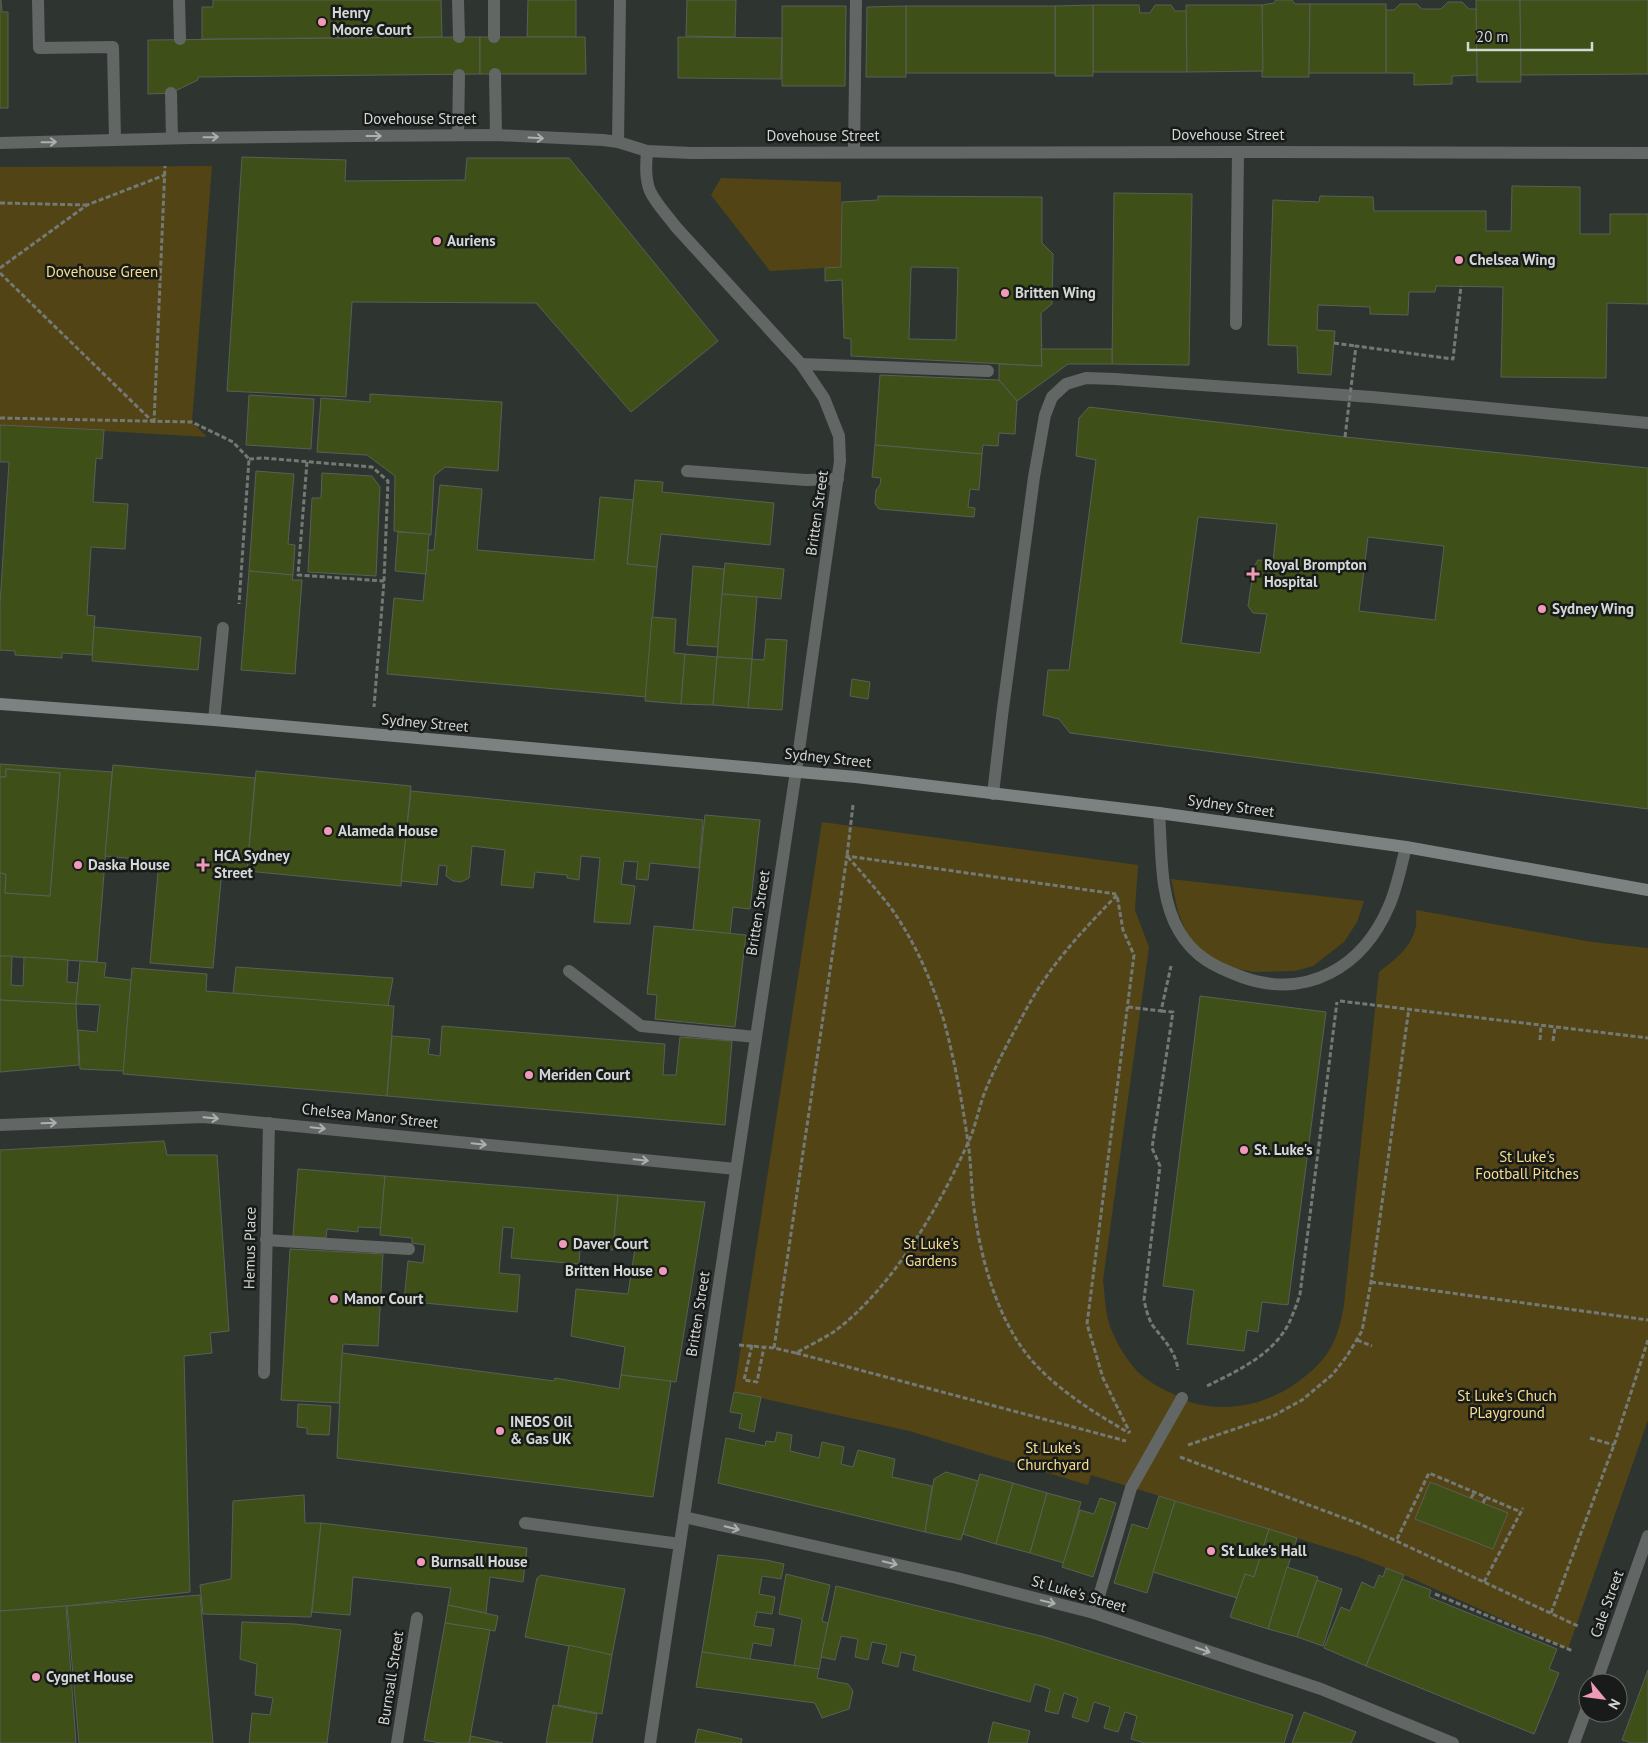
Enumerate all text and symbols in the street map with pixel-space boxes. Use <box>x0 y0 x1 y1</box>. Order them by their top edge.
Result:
place label: Henry Moore Court <box>332 3 412 39</box>
marker: Henry Moore Court <box>316 16 328 28</box>
scale bar <box>1468 20 1592 52</box>
text: 20 m <box>1476 27 1509 46</box>
street label: Dovehouse Street <box>364 109 476 128</box>
street label: Dovehouse Street <box>1172 125 1284 144</box>
street label: Dovehouse Street <box>767 126 879 145</box>
one-way arrow <box>365 131 381 141</box>
one-way arrow <box>202 132 219 142</box>
one-way arrow <box>528 133 544 142</box>
one-way arrow <box>40 137 56 146</box>
place label: Auriens <box>447 231 496 250</box>
marker: Auriens <box>431 235 443 247</box>
place label: Chelsea Wing <box>1469 250 1556 269</box>
marker: Chelsea Wing <box>1453 254 1465 266</box>
park label: Dovehouse Green <box>46 262 158 281</box>
place label: Britten Wing <box>1015 283 1096 302</box>
marker: Britten Wing <box>999 287 1011 299</box>
street label: Britten Street <box>801 469 832 557</box>
place label: Royal Brompton Hospital <box>1264 555 1367 591</box>
marker: Royal Brompton Hospital <box>1246 567 1260 581</box>
place label: Sydney Wing <box>1552 599 1634 618</box>
marker: Sydney Wing <box>1536 603 1548 615</box>
street label: Sydney Street <box>381 709 469 736</box>
street label: Sydney Street <box>784 743 872 772</box>
street label: Sydney Street <box>1187 790 1276 821</box>
place label: Alameda House <box>338 821 438 840</box>
marker: Alameda House <box>322 825 334 837</box>
place label: HCA Sydney Street <box>214 846 290 882</box>
place label: Daska House <box>88 855 170 874</box>
marker: HCA Sydney Street <box>196 858 210 872</box>
marker: Daska House <box>72 859 84 871</box>
street label: Britten Street <box>741 869 774 957</box>
place label: Meriden Court <box>539 1065 631 1084</box>
marker: Meriden Court <box>523 1069 535 1081</box>
street label: Chelsea Manor Street <box>301 1099 439 1132</box>
one-way arrow <box>203 1113 219 1123</box>
one-way arrow <box>40 1119 56 1128</box>
one-way arrow <box>309 1123 325 1132</box>
one-way arrow <box>471 1139 487 1148</box>
place label: St. Luke's <box>1254 1140 1313 1159</box>
marker: St. Luke's <box>1238 1144 1250 1156</box>
park label: St Luke's Football Pitches <box>1475 1147 1579 1183</box>
one-way arrow <box>633 1155 649 1164</box>
street label: Hemus Place <box>239 1207 260 1289</box>
place label: Daver Court <box>573 1234 649 1253</box>
park label: St Luke's Gardens <box>903 1234 959 1270</box>
marker: Daver Court <box>557 1238 569 1250</box>
place label: Britten House <box>565 1261 653 1280</box>
marker: Britten House <box>657 1265 669 1277</box>
street label: Britten Street <box>681 1270 714 1358</box>
place label: Manor Court <box>344 1289 424 1308</box>
marker: Manor Court <box>328 1293 340 1305</box>
park label: St Luke's Chuch PLayground <box>1457 1386 1557 1422</box>
place label: INEOS Oil & Gas UK <box>510 1412 573 1448</box>
marker: INEOS Oil & Gas UK <box>494 1425 506 1437</box>
park label: St Luke's Churchyard <box>1017 1438 1089 1474</box>
one-way arrow <box>723 1523 739 1533</box>
place label: St Luke's Hall <box>1221 1541 1307 1560</box>
marker: St Luke's Hall <box>1205 1545 1217 1557</box>
place label: Burnsall House <box>431 1552 528 1571</box>
marker: Burnsall House <box>415 1556 427 1568</box>
one-way arrow <box>882 1559 898 1568</box>
street label: Cale Street <box>1586 1568 1627 1640</box>
street label: St Luke's Street <box>1029 1571 1129 1616</box>
one-way arrow <box>1040 1597 1056 1607</box>
street label: Burnsall Street <box>374 1630 407 1726</box>
one-way arrow <box>1195 1646 1210 1655</box>
place label: Cygnet House <box>46 1667 134 1686</box>
marker: Cygnet House <box>30 1671 42 1683</box>
north arrow <box>1578 1673 1628 1723</box>
text: N <box>1604 1696 1624 1713</box>

